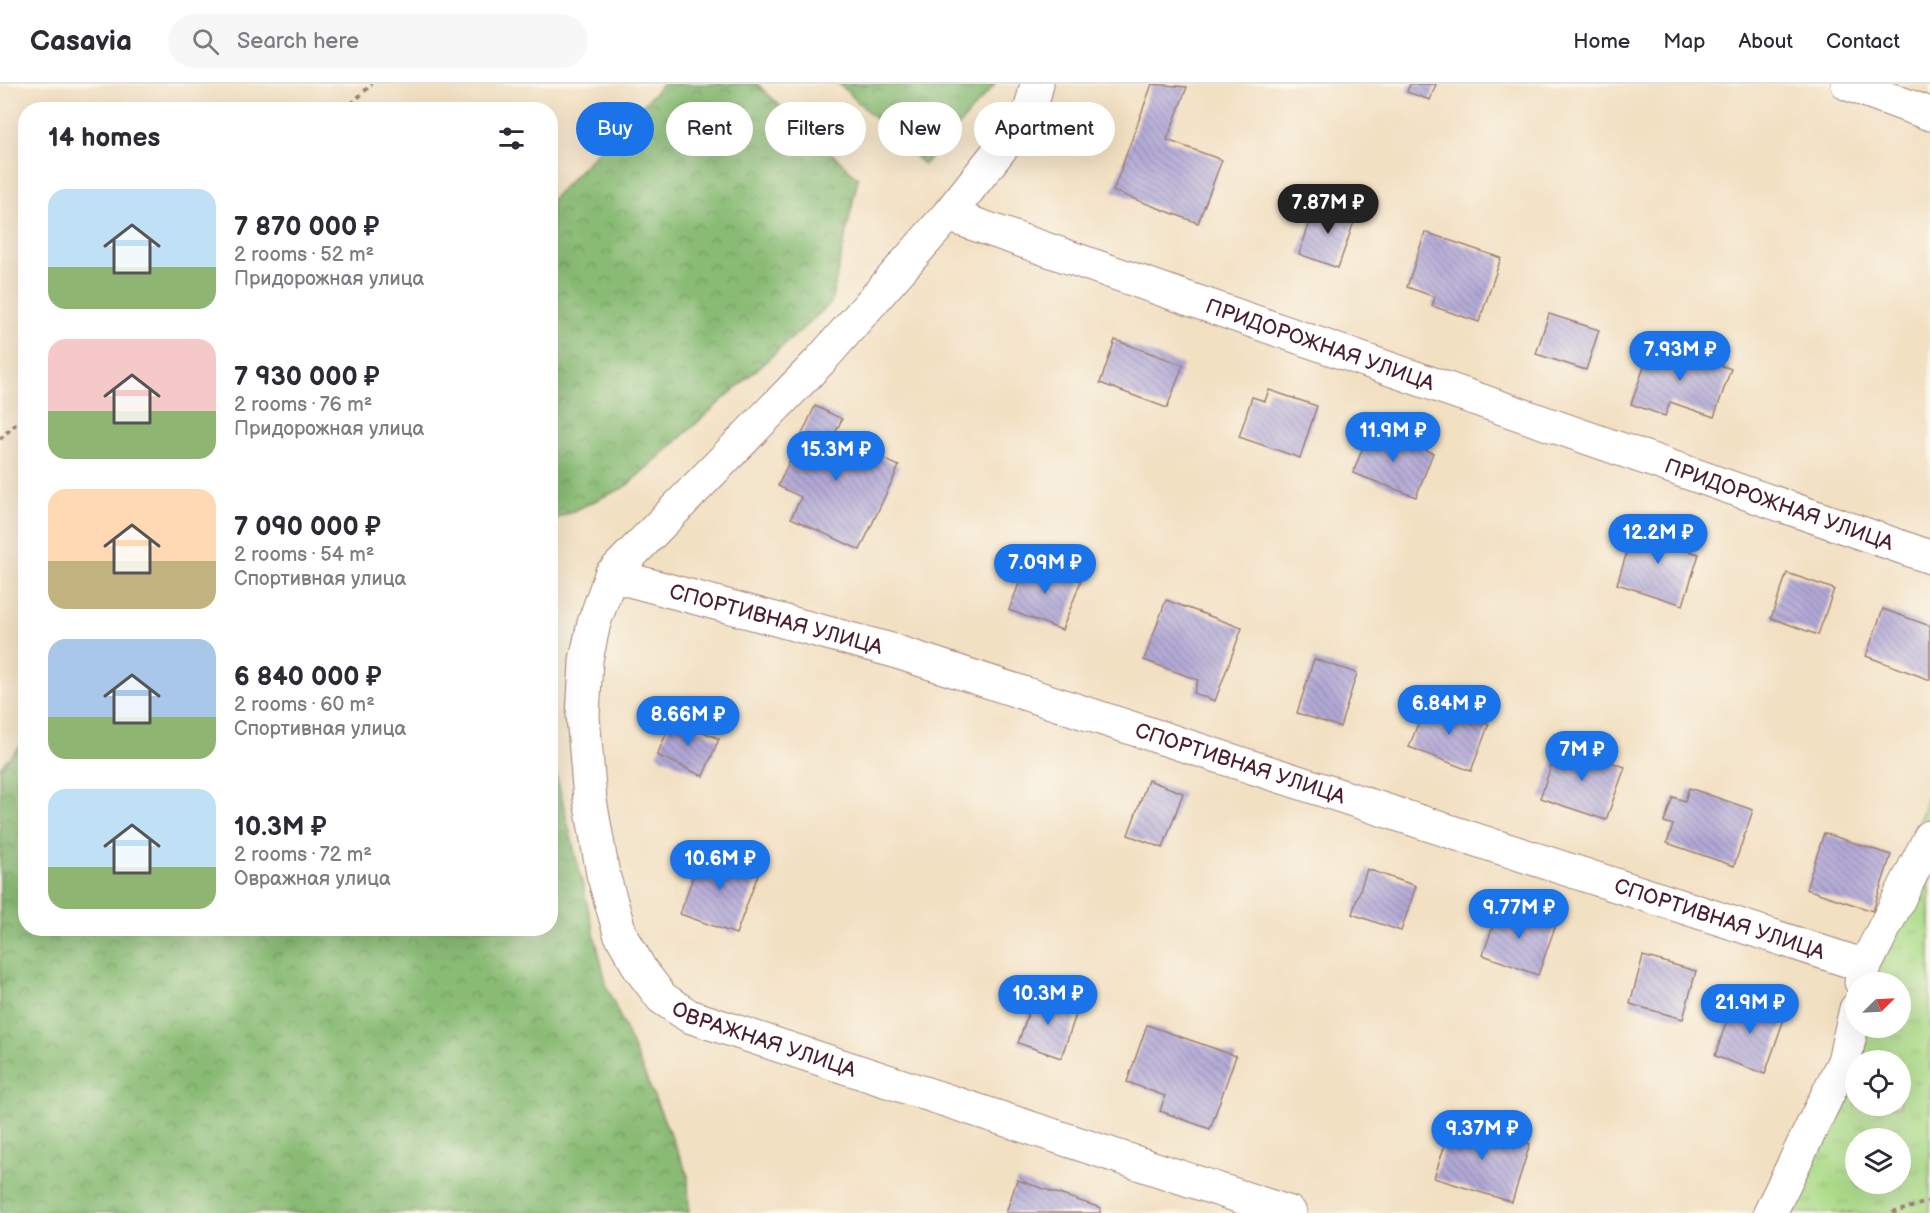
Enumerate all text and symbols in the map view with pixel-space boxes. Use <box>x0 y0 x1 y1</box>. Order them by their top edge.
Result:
search box <box>168 14 588 68</box>
text: Casavia <box>30 25 132 58</box>
icon: search <box>189 25 222 58</box>
text: Search here <box>237 28 359 55</box>
text: Home <box>1573 29 1630 54</box>
text: Map <box>1663 29 1705 54</box>
text: About <box>1738 29 1793 54</box>
text: Contact <box>1826 29 1900 54</box>
chip: Buy <box>576 102 654 156</box>
chip: Rent <box>666 102 753 156</box>
chip: Filters <box>765 102 866 156</box>
chip: New <box>878 102 962 156</box>
chip: Apartment <box>974 102 1115 156</box>
icon: filters <box>495 122 528 155</box>
text: 14 homes <box>48 123 160 154</box>
pin: 7.87M ₽ <box>1273 184 1383 235</box>
text: 7.87M ₽ <box>1292 191 1364 215</box>
text: 7 870 000 ₽ <box>234 212 379 243</box>
icon: home <box>96 213 168 285</box>
text: 2 rooms · 52 m² <box>234 243 374 267</box>
text: Придорожная улица <box>234 267 424 291</box>
street label: ПРИДОРОЖНАЯ УЛИЦА <box>1202 293 1438 396</box>
pin: 7.93M ₽ <box>1625 331 1735 382</box>
text: 7.93M ₽ <box>1643 338 1717 362</box>
text: 7 930 000 ₽ <box>234 362 380 393</box>
icon: home <box>96 363 168 435</box>
text: 2 rooms · 76 m² <box>234 393 372 417</box>
pin: 11.9M ₽ <box>1338 412 1448 463</box>
text: Придорожная улица <box>234 417 424 441</box>
text: 11.9M ₽ <box>1359 419 1427 443</box>
pin: 15.3M ₽ <box>781 431 891 482</box>
text: 15.3M ₽ <box>801 438 871 462</box>
street label: ПРИДОРОЖНАЯ УЛИЦА <box>1661 453 1897 556</box>
text: 7 090 000 ₽ <box>234 512 381 543</box>
icon: home <box>96 513 168 585</box>
pin: 12.2M ₽ <box>1603 514 1713 565</box>
text: 12.2M ₽ <box>1622 521 1694 545</box>
text: 2 rooms · 54 m² <box>234 543 374 567</box>
pin: 7.09M ₽ <box>990 544 1100 595</box>
text: 7.09M ₽ <box>1008 551 1082 575</box>
text: Спортивная улица <box>234 567 406 591</box>
street label: СПОРТИВНАЯ УЛИЦА <box>667 579 886 660</box>
text: 6 840 000 ₽ <box>234 662 382 693</box>
icon: home <box>96 663 168 735</box>
pin: 6.84M ₽ <box>1394 685 1504 736</box>
text: 6.84M ₽ <box>1412 692 1486 716</box>
text: 2 rooms · 60 m² <box>234 693 375 717</box>
pin: 8.66M ₽ <box>633 696 743 747</box>
text: 8.66M ₽ <box>651 703 725 727</box>
text: Спортивная улица <box>234 717 406 741</box>
street label: СПОРТИВНАЯ УЛИЦА <box>1132 718 1349 809</box>
pin: 7M ₽ <box>1546 731 1618 782</box>
text: 7M ₽ <box>1559 738 1605 762</box>
text: 10.3M ₽ <box>234 812 327 843</box>
icon: home <box>96 813 168 885</box>
pin: 10.6M ₽ <box>665 840 775 891</box>
text: 2 rooms · 72 m² <box>234 843 372 867</box>
text: 10.6M ₽ <box>684 847 756 871</box>
text: Овражная улица <box>234 867 391 891</box>
street label: СПОРТИВНАЯ УЛИЦА <box>1611 873 1828 965</box>
pin: 9.77M ₽ <box>1464 889 1574 940</box>
text: 9.77M ₽ <box>1483 896 1555 920</box>
north arrow <box>1845 972 1911 1038</box>
map controls <box>1845 972 1911 1194</box>
pin: 10.3M ₽ <box>993 975 1103 1026</box>
text: 10.3M ₽ <box>1012 982 1084 1006</box>
pin: 21.9M ₽ <box>1695 984 1805 1035</box>
text: 21.9M ₽ <box>1715 991 1785 1015</box>
street label: ОВРАЖНАЯ УЛИЦА <box>667 996 859 1082</box>
button: locate <box>1845 1050 1911 1116</box>
pin: 9.37M ₽ <box>1427 1110 1537 1161</box>
text: 9.37M ₽ <box>1445 1117 1519 1141</box>
button: layers <box>1845 1128 1911 1194</box>

